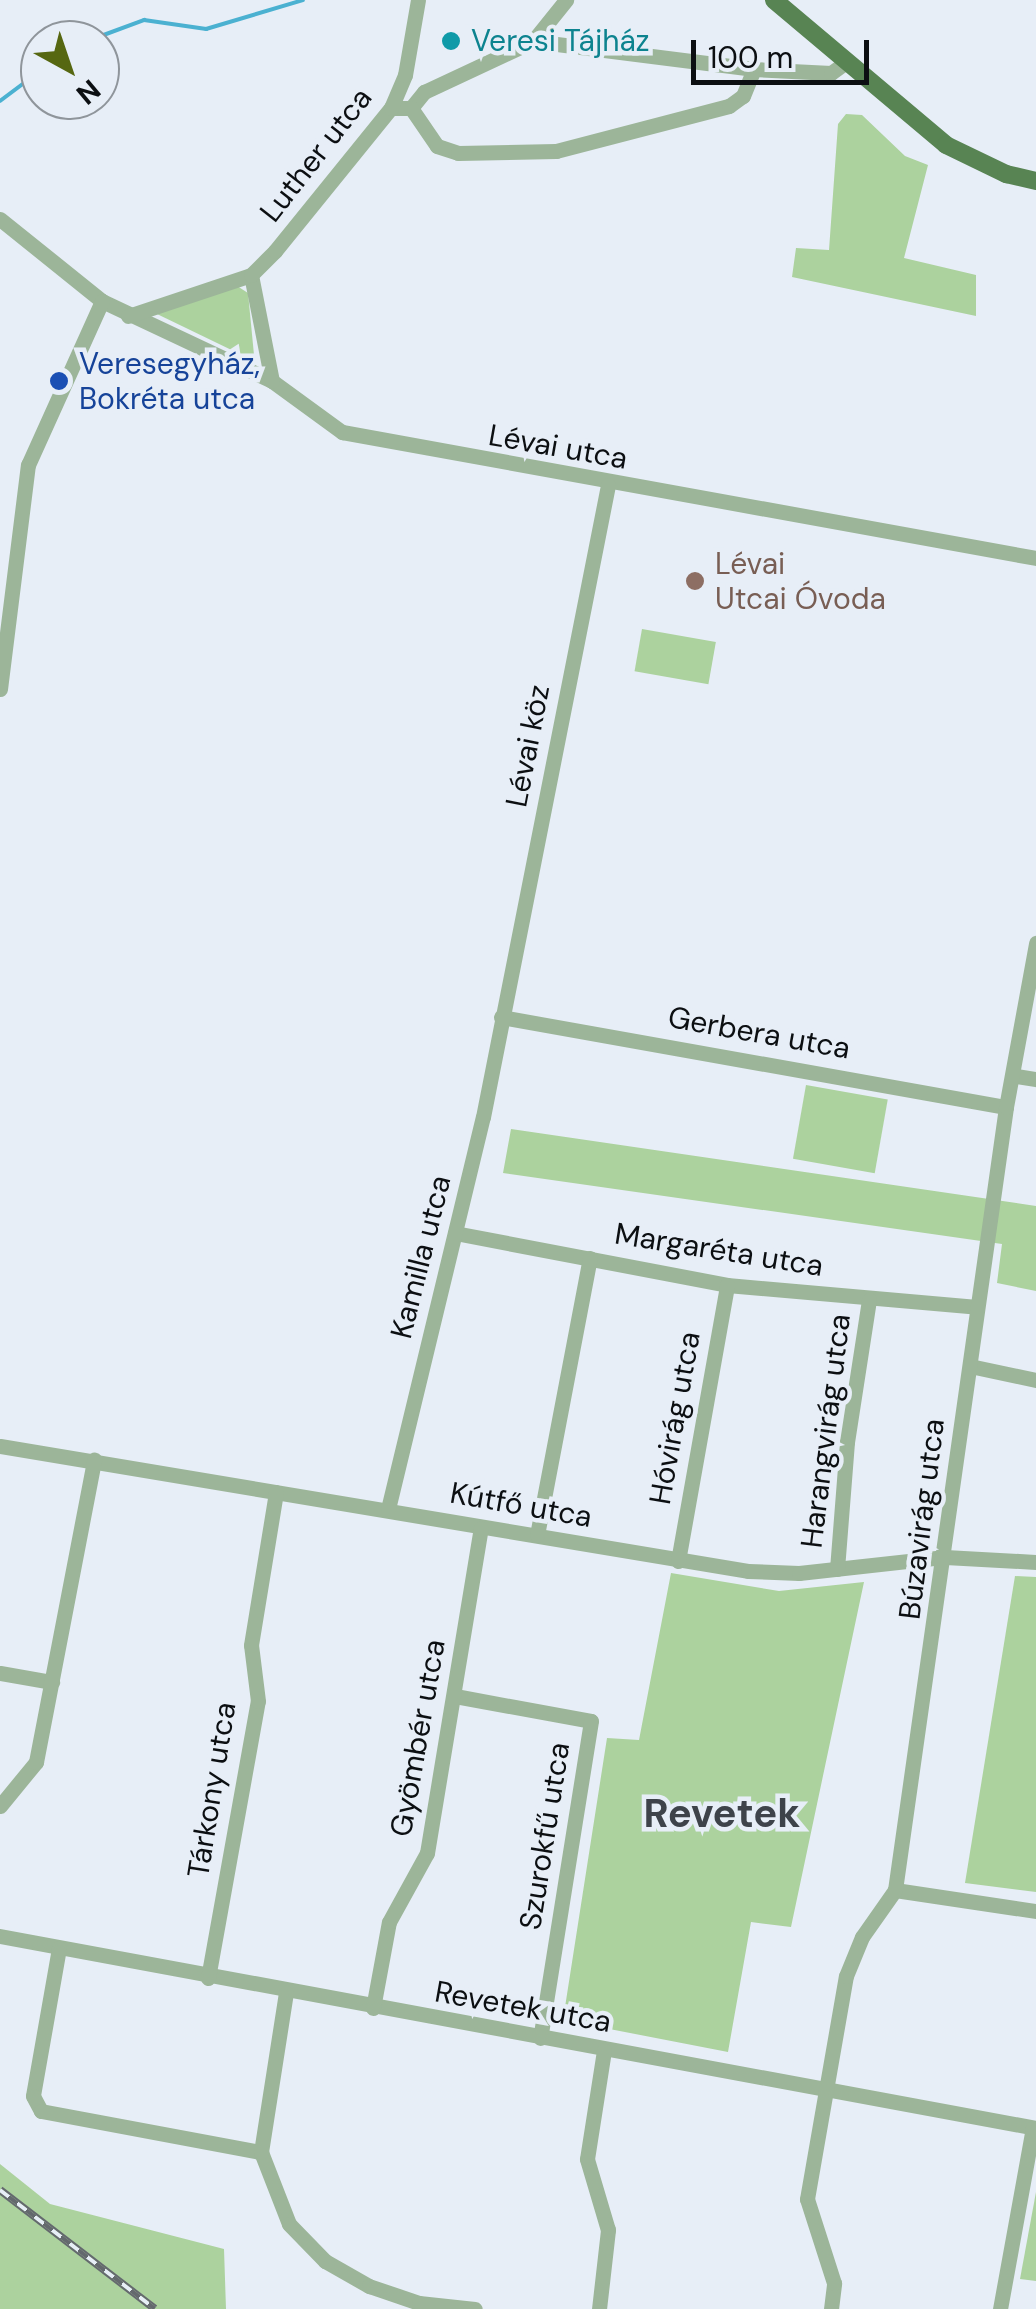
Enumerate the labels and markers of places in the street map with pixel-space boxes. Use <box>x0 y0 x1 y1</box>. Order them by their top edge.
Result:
place label: Veresi Tájház <box>471 23 649 59</box>
marker: Veresi Tájház <box>440 30 462 52</box>
place label: Veresegyház, Bokréta utca <box>79 346 260 416</box>
marker: Veresegyház, Bokréta utca <box>48 370 70 392</box>
place label: Lévai Utcai Óvoda <box>715 546 886 616</box>
marker: Lévai Utcai Óvoda <box>684 570 706 592</box>

